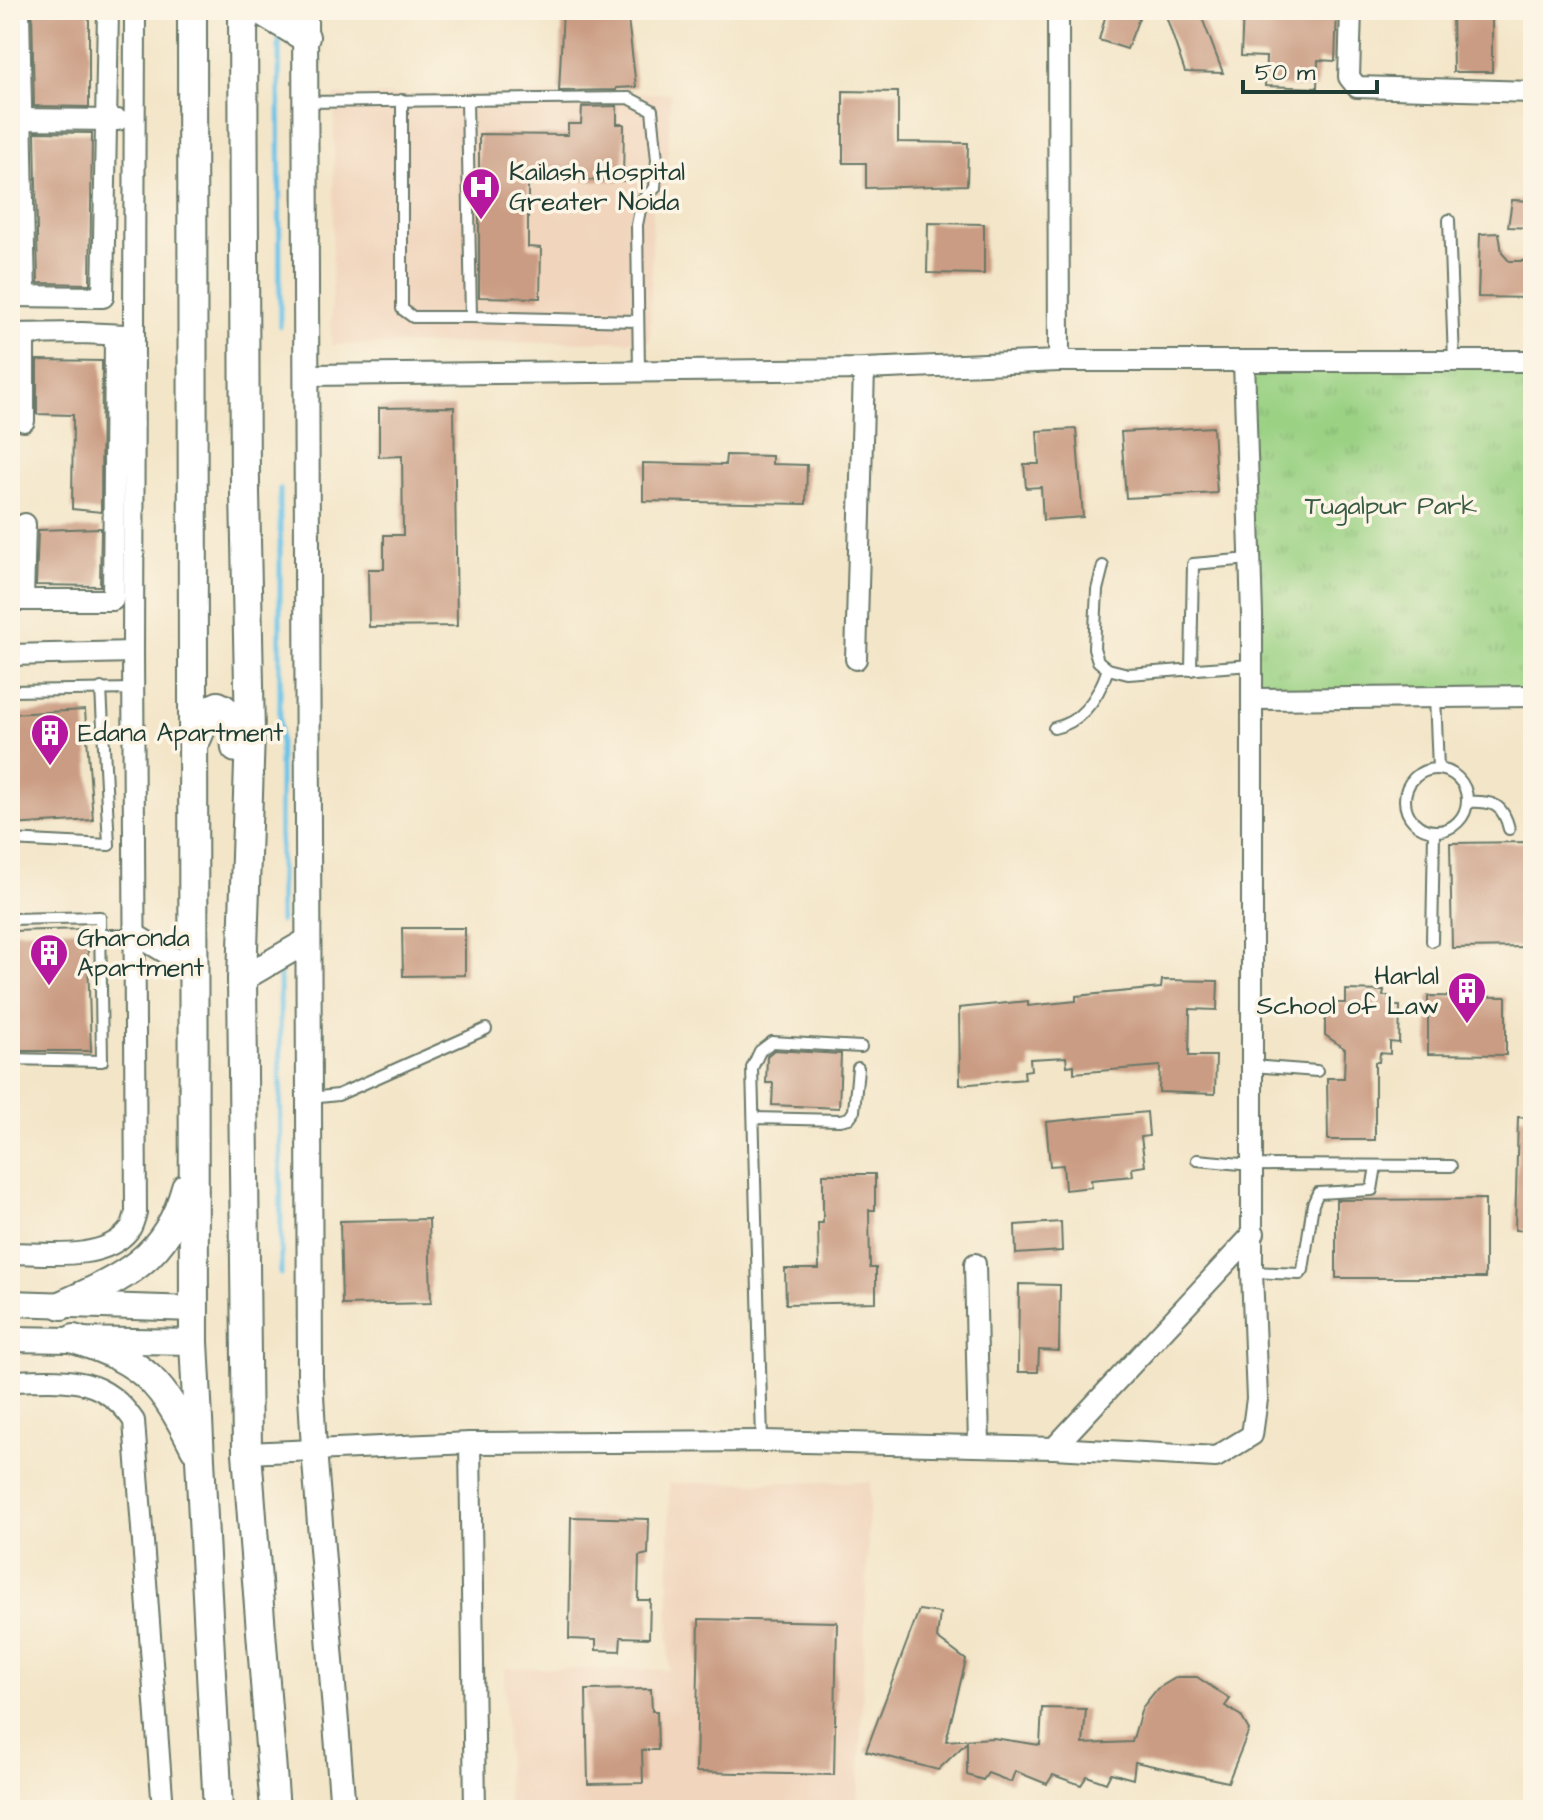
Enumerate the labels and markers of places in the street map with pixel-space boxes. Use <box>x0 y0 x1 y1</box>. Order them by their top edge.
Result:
place label: Kailash Hospital Greater Noida <box>509 154 685 220</box>
hospital icon: Kailash Hospital Greater Noida <box>460 166 502 221</box>
building icon: Edana Apartment <box>29 712 71 767</box>
place label: Edana Apartment <box>78 715 284 751</box>
place label: Gharonda Apartment <box>77 920 205 986</box>
building icon: Gharonda Apartment <box>28 932 70 987</box>
place label: Harlal School of Law <box>1256 958 1439 1024</box>
building icon: Harlal School of Law <box>1446 970 1488 1025</box>

